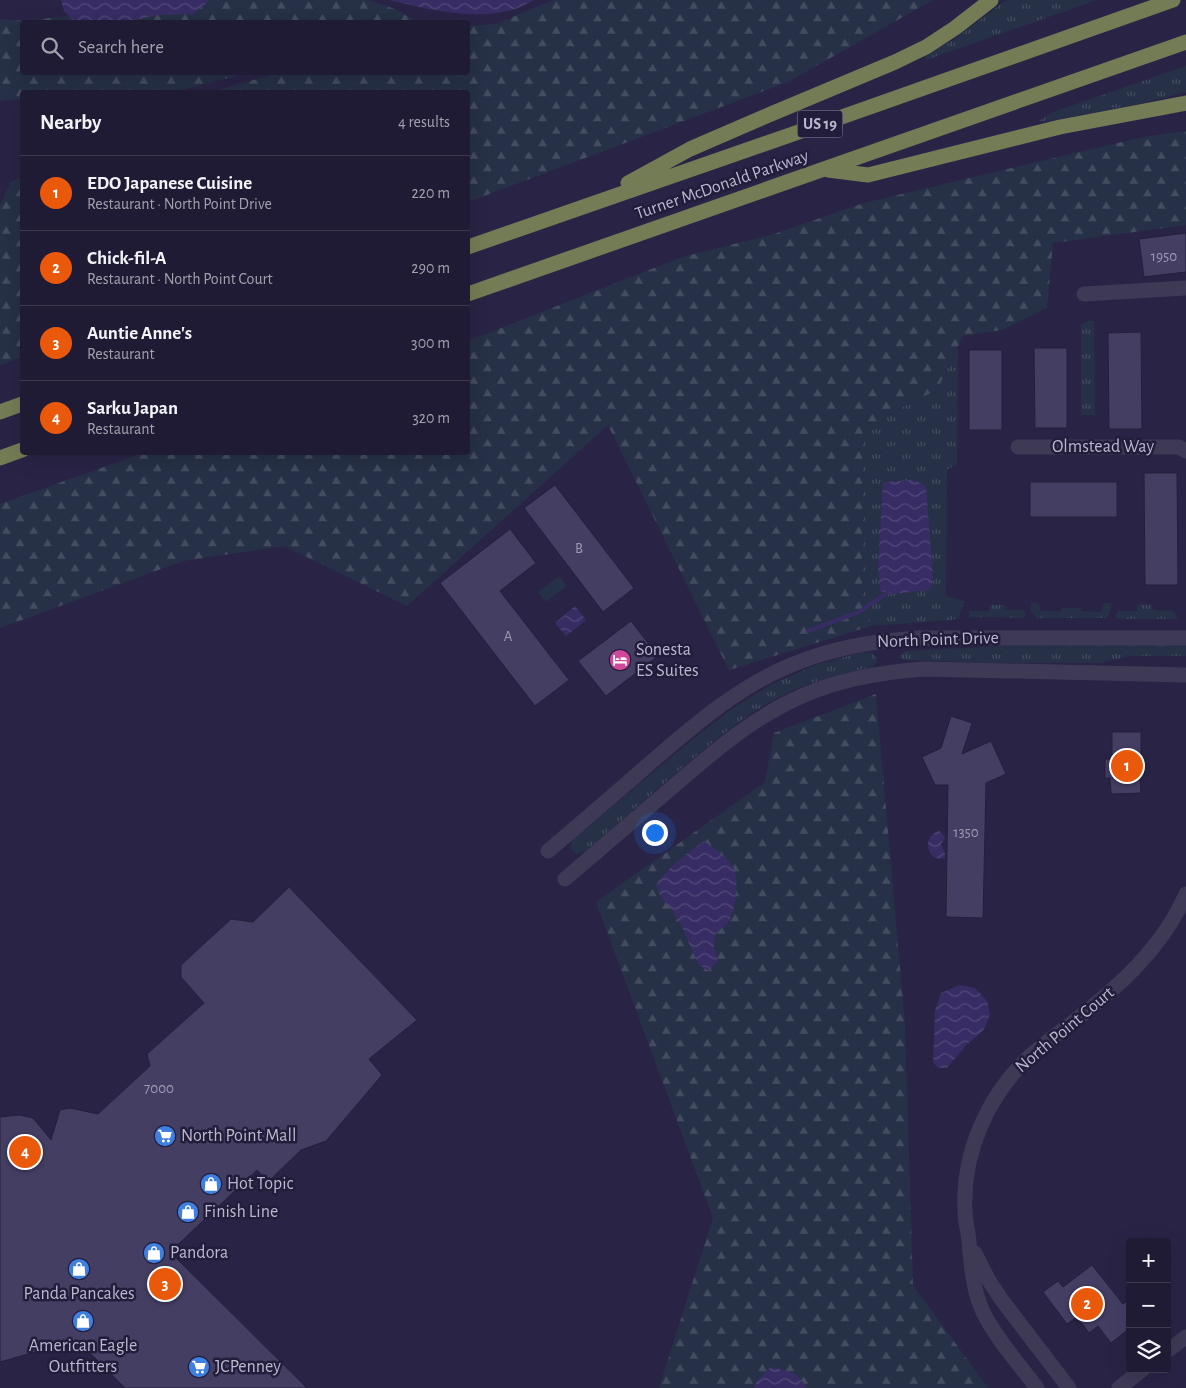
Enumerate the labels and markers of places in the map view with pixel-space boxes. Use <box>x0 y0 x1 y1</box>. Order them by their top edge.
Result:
place label: Sonesta ES Suites <box>636 641 699 680</box>
hotel icon: Sonesta ES Suites <box>608 648 632 672</box>
pin: 1 <box>1111 747 1143 785</box>
supermarket icon: North Point Mall <box>153 1124 177 1148</box>
place label: North Point Mall <box>181 1127 297 1145</box>
pin: 4 <box>9 1133 41 1171</box>
shop icon: Hot Topic <box>199 1172 223 1196</box>
place label: Hot Topic <box>227 1175 293 1193</box>
shop icon: Finish Line <box>176 1200 200 1224</box>
place label: Finish Line <box>204 1203 278 1221</box>
shop icon: Pandora <box>142 1241 166 1265</box>
place label: Pandora <box>170 1244 228 1262</box>
shop icon: Panda Pancakes <box>67 1257 91 1281</box>
pin: 3 <box>149 1265 181 1303</box>
place label: Panda Pancakes <box>23 1285 135 1303</box>
pin: 2 <box>1071 1285 1103 1323</box>
shop icon: American Eagle Outfitters <box>71 1309 95 1333</box>
place label: American Eagle Outfitters <box>29 1337 137 1376</box>
supermarket icon: JCPenney <box>187 1355 211 1379</box>
place label: JCPenney <box>215 1358 281 1376</box>

